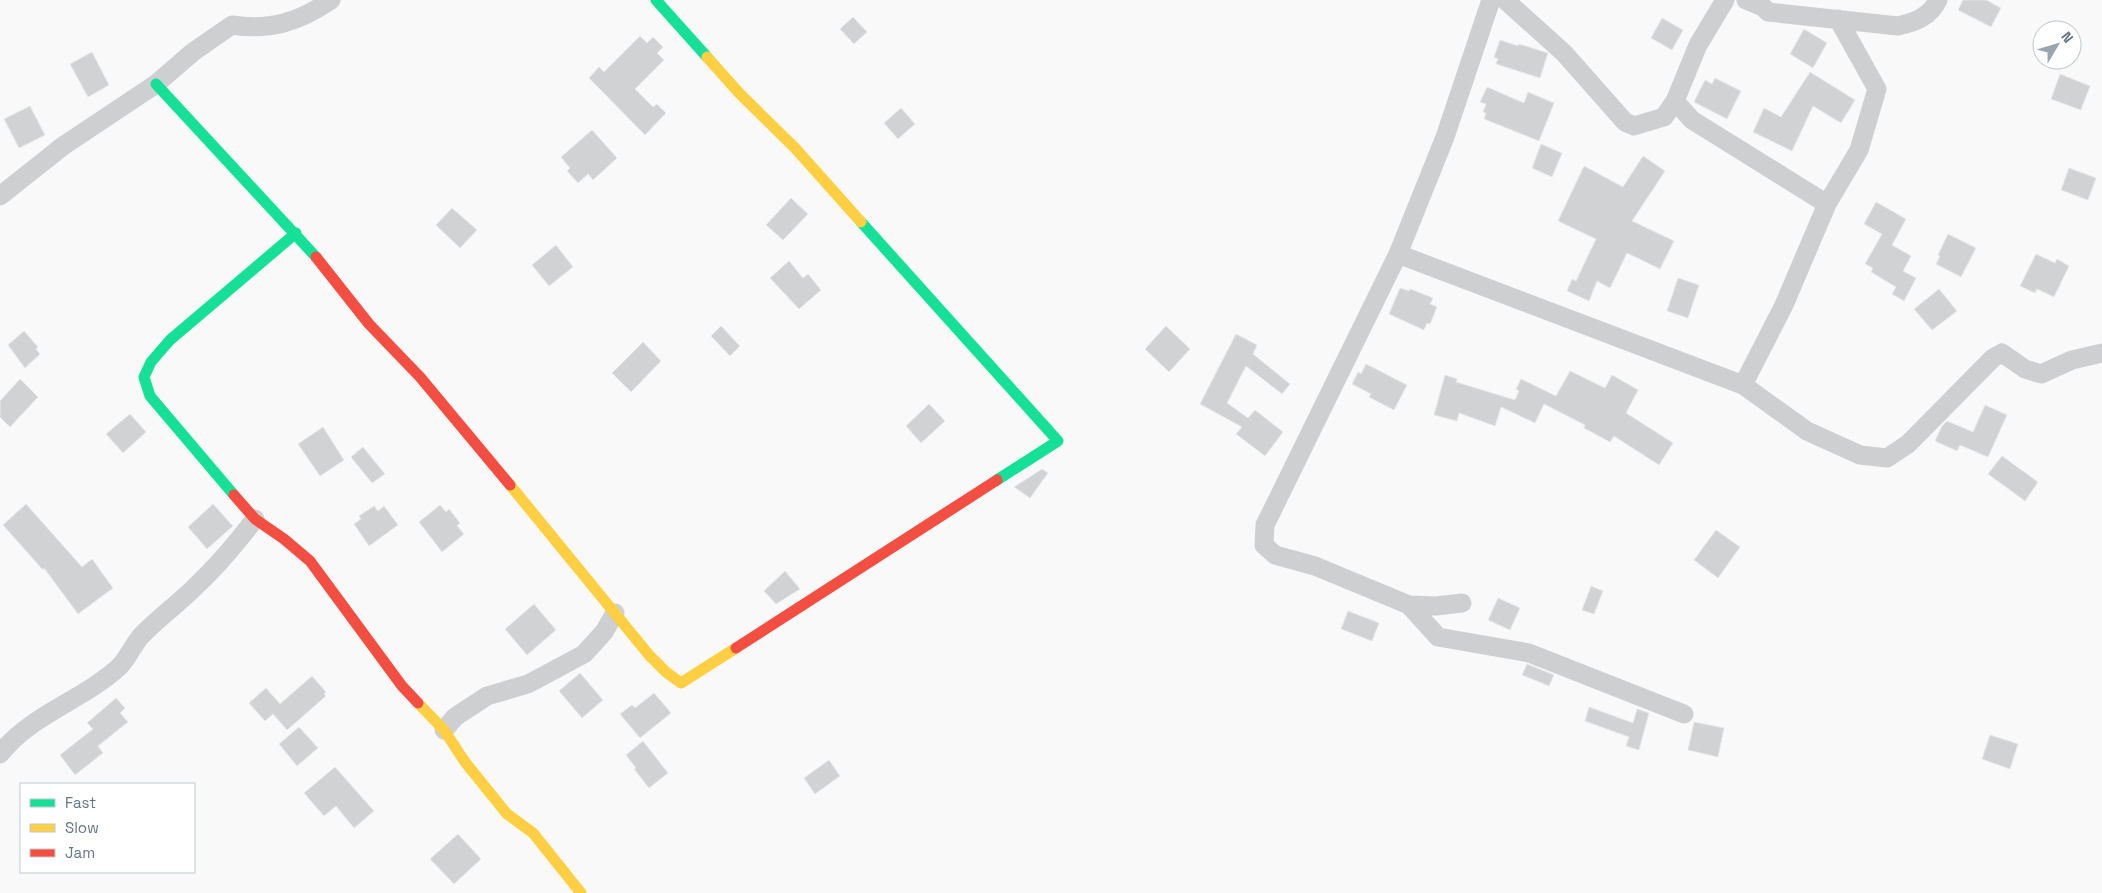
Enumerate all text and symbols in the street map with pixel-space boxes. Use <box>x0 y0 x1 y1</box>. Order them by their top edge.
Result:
north arrow <box>2032 20 2082 70</box>
text: N <box>2057 28 2077 46</box>
legend <box>20 783 195 873</box>
text: Fast <box>65 793 96 812</box>
text: Slow <box>65 818 99 837</box>
text: Jam <box>65 843 95 862</box>

